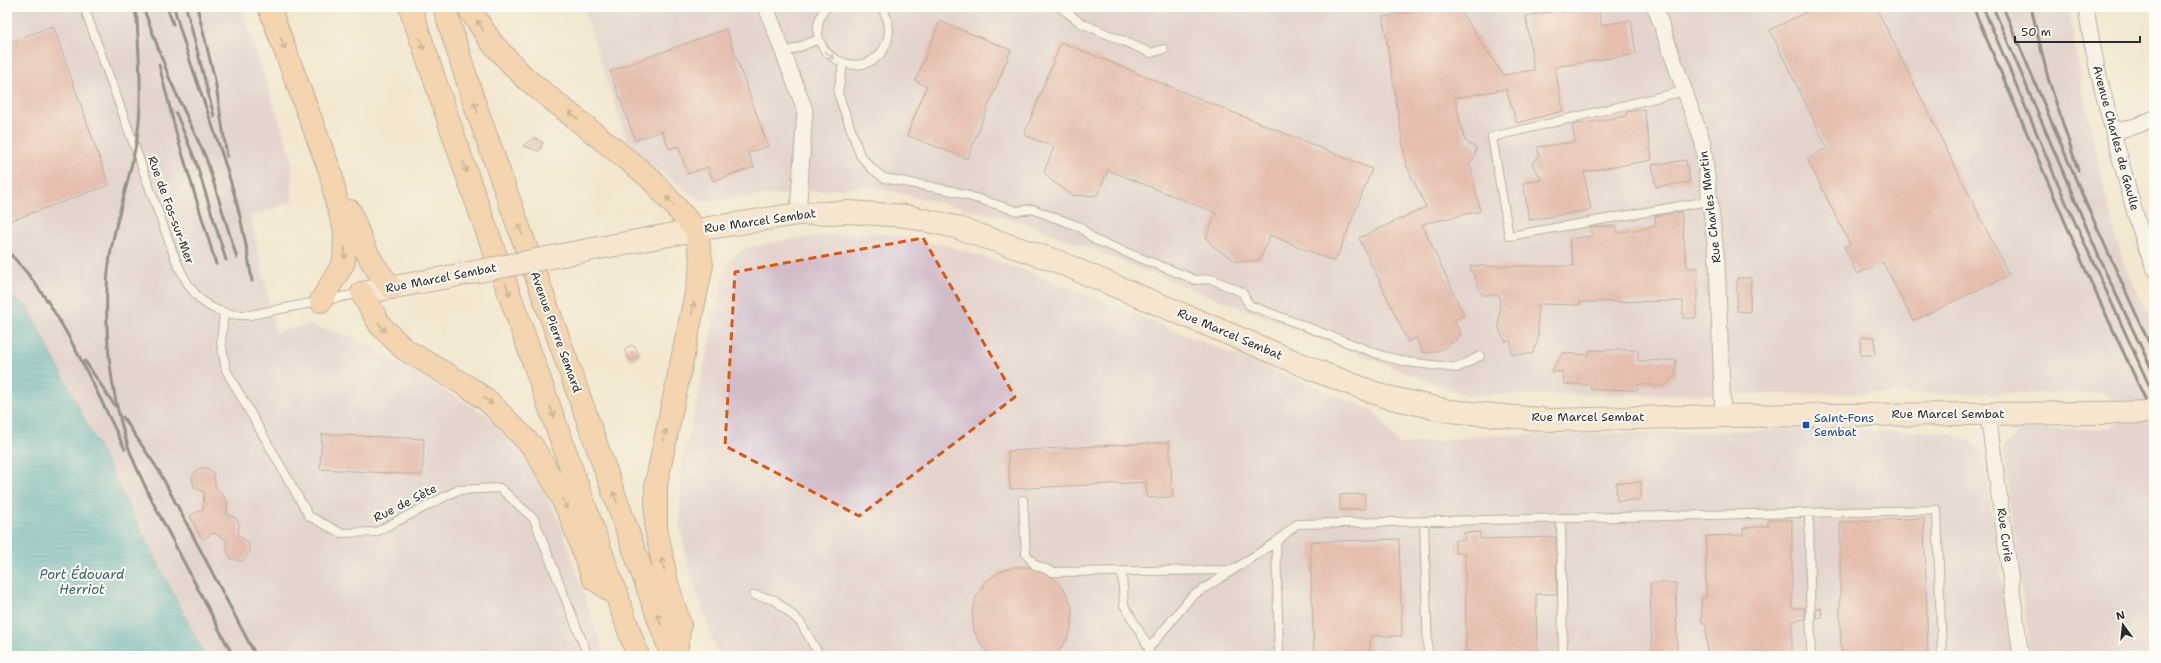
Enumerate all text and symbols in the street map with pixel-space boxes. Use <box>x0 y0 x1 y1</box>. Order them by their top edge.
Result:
scale bar <box>2015 18 2140 44</box>
one-way arrow <box>476 20 484 31</box>
text: 50 m <box>2021 24 2051 40</box>
one-way arrow <box>279 37 287 49</box>
one-way arrow <box>419 38 426 51</box>
one-way arrow <box>824 50 834 59</box>
street label: Avenue Charles de Gaulle <box>2089 64 2143 212</box>
one-way arrow <box>472 101 480 113</box>
one-way arrow <box>567 111 578 120</box>
street label: Rue Charles Martin <box>1695 150 1725 264</box>
street label: Rue de Fos-sur-Mer <box>144 154 198 267</box>
one-way arrow <box>461 161 469 173</box>
one-way arrow <box>666 195 675 206</box>
street label: Rue Marcel Sembat <box>703 205 817 237</box>
one-way arrow <box>516 223 523 236</box>
one-way arrow <box>341 246 348 259</box>
street label: Rue Marcel Sembat <box>384 259 498 297</box>
street label: Avenue Pierre Semard <box>527 269 586 395</box>
one-way arrow <box>505 283 513 295</box>
one-way arrow <box>689 302 697 315</box>
street label: Rue Marcel Sembat <box>1175 305 1285 363</box>
one-way arrow <box>378 321 387 332</box>
one-way arrow <box>482 397 493 406</box>
one-way arrow <box>549 405 556 418</box>
street label: Rue Marcel Sembat <box>1892 406 2004 422</box>
street label: Rue Marcel Sembat <box>1532 409 1644 425</box>
place label: Saint-Fons Sembat <box>1814 410 1874 440</box>
marker: Saint-Fons Sembat <box>1801 420 1811 430</box>
one-way arrow <box>662 429 670 442</box>
street label: Rue de Sète <box>371 480 440 526</box>
one-way arrow <box>611 491 618 504</box>
one-way arrow <box>562 498 569 510</box>
street label: Rue Curie <box>1993 507 2017 563</box>
one-way arrow <box>659 558 667 571</box>
water label: Port Édouard Herriot <box>40 565 125 598</box>
north arrow <box>2103 605 2143 645</box>
text: N <box>2114 607 2127 624</box>
one-way arrow <box>655 613 662 626</box>

